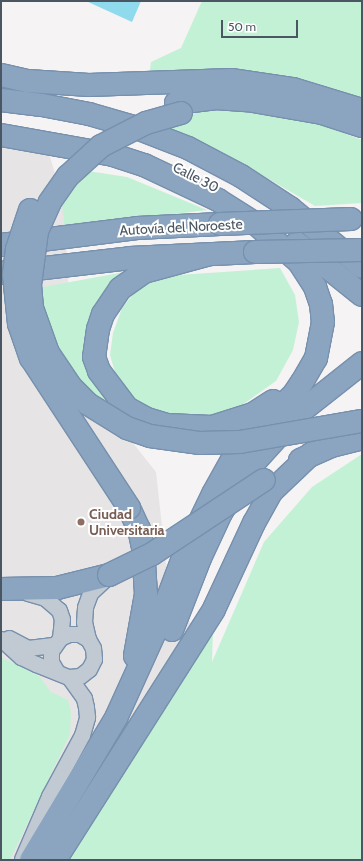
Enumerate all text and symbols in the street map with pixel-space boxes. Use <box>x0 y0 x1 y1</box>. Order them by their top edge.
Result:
scale bar <box>223 12 300 38</box>
text: 50 m <box>228 19 256 34</box>
street label: Calle 30 <box>170 158 222 196</box>
street label: Autovía del Noroeste <box>119 215 243 239</box>
place label: Ciudad Universitaria <box>89 506 165 538</box>
marker: Ciudad Universitaria <box>76 517 86 527</box>

